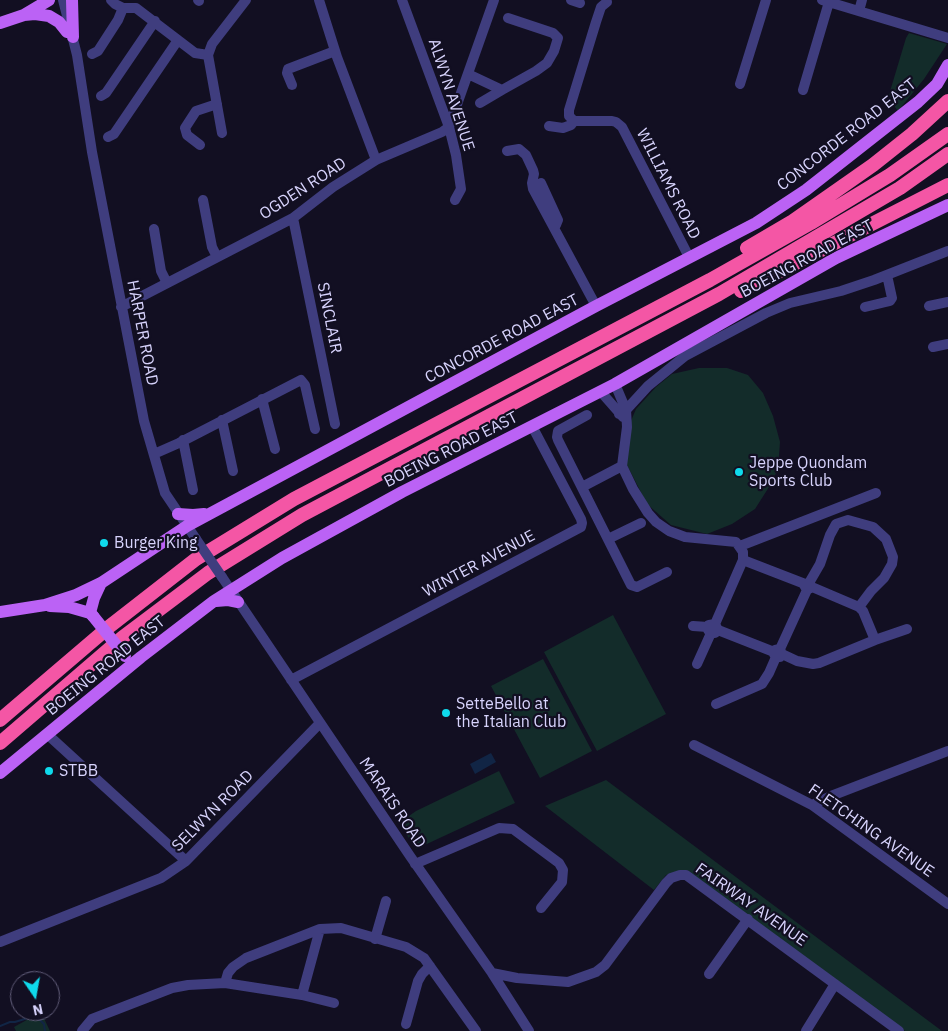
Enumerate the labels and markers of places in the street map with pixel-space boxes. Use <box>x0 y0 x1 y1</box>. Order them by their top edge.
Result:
place label: Jeppe Quondam Sports Club <box>749 453 867 491</box>
marker: Jeppe Quondam Sports Club <box>733 466 745 478</box>
place label: Burger King <box>114 533 198 553</box>
marker: Burger King <box>98 537 110 549</box>
place label: SetteBello at the Italian Club <box>456 694 566 732</box>
marker: SetteBello at the Italian Club <box>440 707 452 719</box>
place label: STBB <box>59 761 98 781</box>
marker: STBB <box>43 765 55 777</box>

